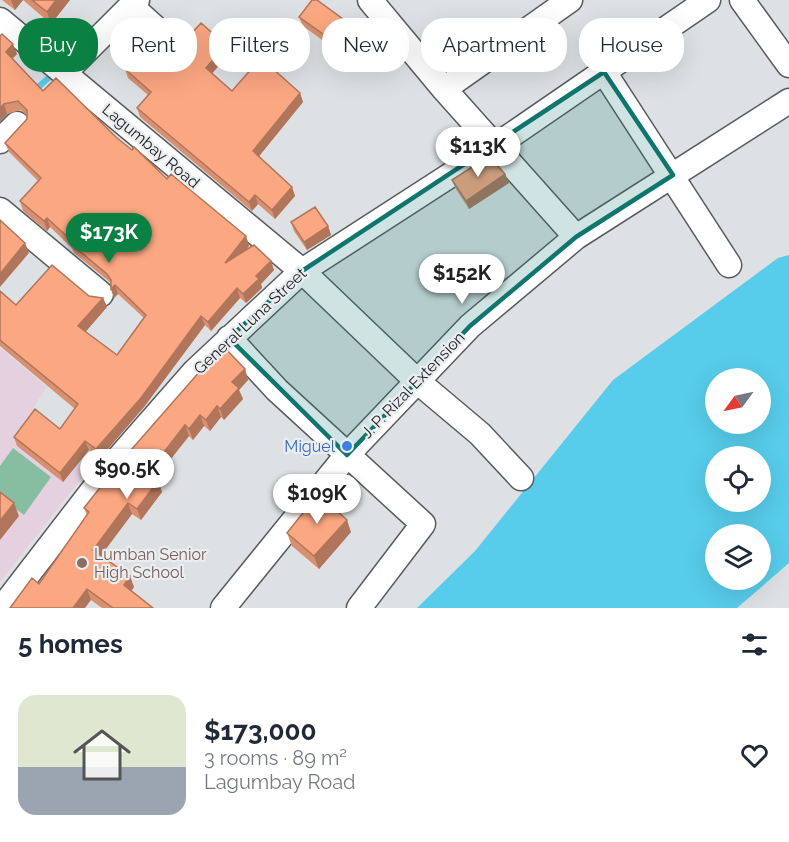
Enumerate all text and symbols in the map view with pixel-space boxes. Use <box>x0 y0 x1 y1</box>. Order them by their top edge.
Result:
chip: Buy <box>18 18 98 72</box>
chip: Rent <box>110 18 197 72</box>
chip: Filters <box>209 18 310 72</box>
chip: New <box>322 18 409 72</box>
chip: Apartment <box>421 18 567 72</box>
chip: House <box>579 18 684 72</box>
street label: Lagumbay Road <box>98 100 204 192</box>
pin: $113K <box>436 127 520 178</box>
text: $113K <box>450 134 506 158</box>
pin: $173K <box>67 213 151 264</box>
text: $173K <box>80 220 138 244</box>
pin: $152K <box>420 254 504 305</box>
text: $152K <box>433 261 491 285</box>
street label: General Luna Street <box>190 263 311 378</box>
street label: J. P. Rizal Extension <box>357 328 469 442</box>
north arrow <box>705 368 771 434</box>
map controls <box>705 368 771 590</box>
place label: Miguel <box>284 437 336 456</box>
marker: Miguel <box>340 439 354 453</box>
button: locate <box>705 446 771 512</box>
pin: $90.5K <box>78 449 176 500</box>
text: $90.5K <box>94 456 160 480</box>
pin: $109K <box>275 474 359 525</box>
text: $109K <box>287 481 347 505</box>
button: layers <box>705 524 771 590</box>
place label: Lumban Senior High School <box>94 545 207 582</box>
marker: Lumban Senior High School <box>75 556 89 570</box>
icon: filters <box>738 628 771 661</box>
text: 5 homes <box>18 629 123 659</box>
text: $173,000 <box>204 716 316 746</box>
icon: home <box>66 719 138 791</box>
icon: heart <box>738 739 771 772</box>
text: 3 rooms · 89 m² <box>204 746 347 770</box>
text: Lagumbay Road <box>204 770 355 794</box>

